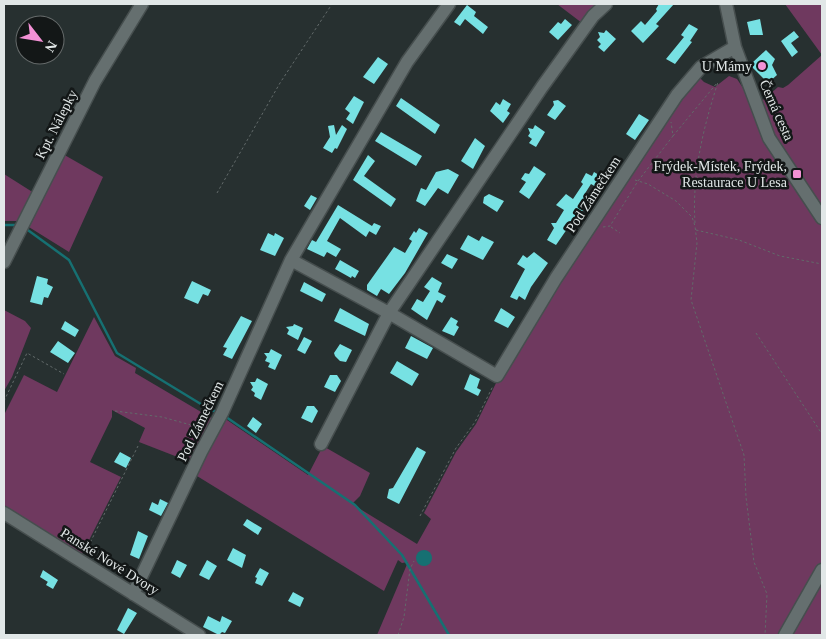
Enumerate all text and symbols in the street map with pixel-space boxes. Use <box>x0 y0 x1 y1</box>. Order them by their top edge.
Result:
north arrow <box>15 15 65 65</box>
text: N <box>42 38 60 55</box>
place label: U Mámy <box>702 59 752 74</box>
marker: U Mámy <box>756 60 768 72</box>
street label: Černá cesta <box>756 77 798 144</box>
street label: Kpt. Nálepky <box>33 87 80 161</box>
street label: Pod Zámečkem <box>563 153 624 235</box>
place label: Frýdek-Místek, Frýdek, Restaurace U Lesa <box>654 159 788 190</box>
marker: Frýdek-Místek, Frýdek, Restaurace U Lesa <box>791 168 803 180</box>
street label: Pod Zámečkem <box>175 379 226 464</box>
street label: Panské Nové Dvory <box>58 525 162 598</box>

